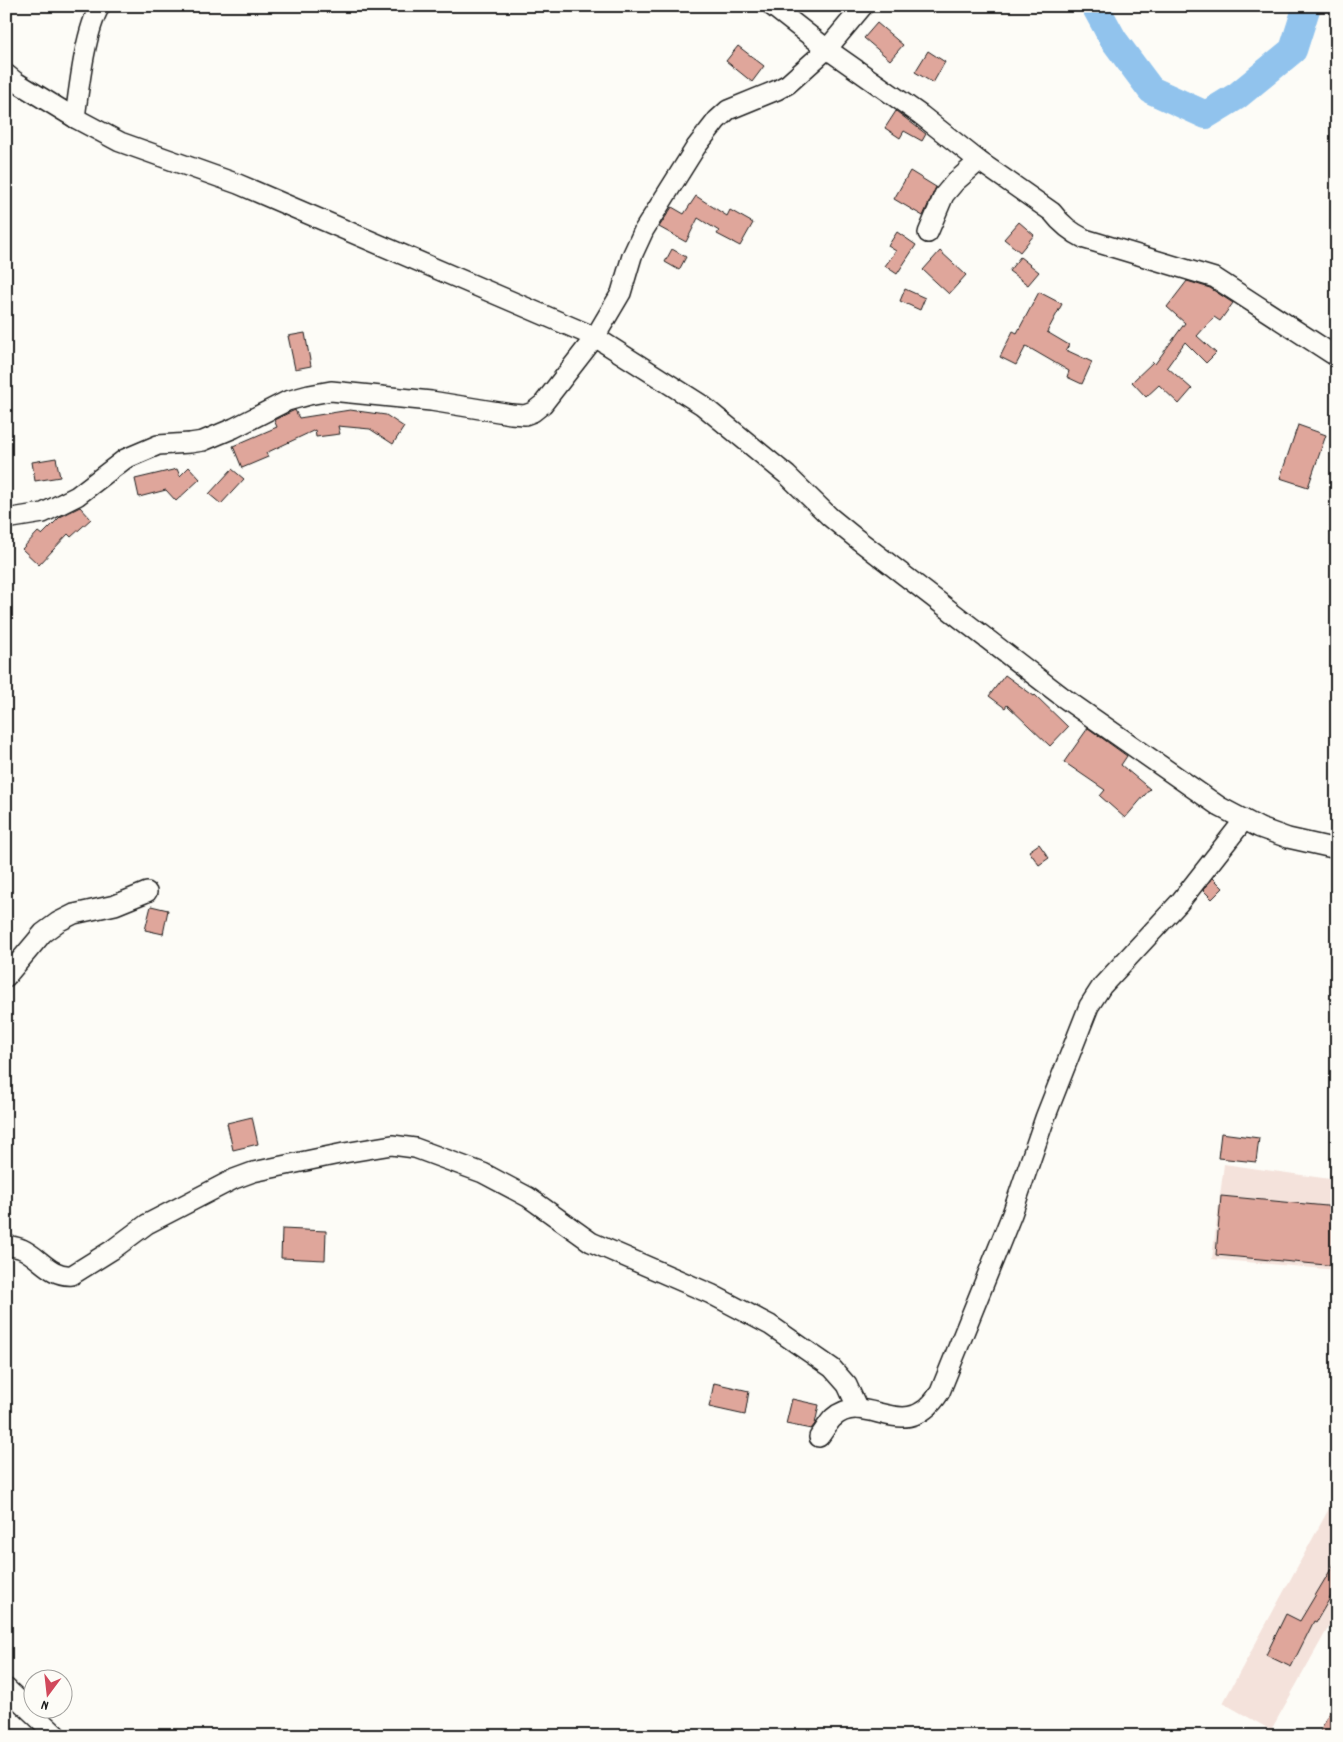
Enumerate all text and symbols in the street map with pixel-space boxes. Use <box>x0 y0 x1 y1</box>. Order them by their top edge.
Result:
north arrow <box>22 1670 72 1720</box>
text: N <box>39 1694 51 1715</box>

